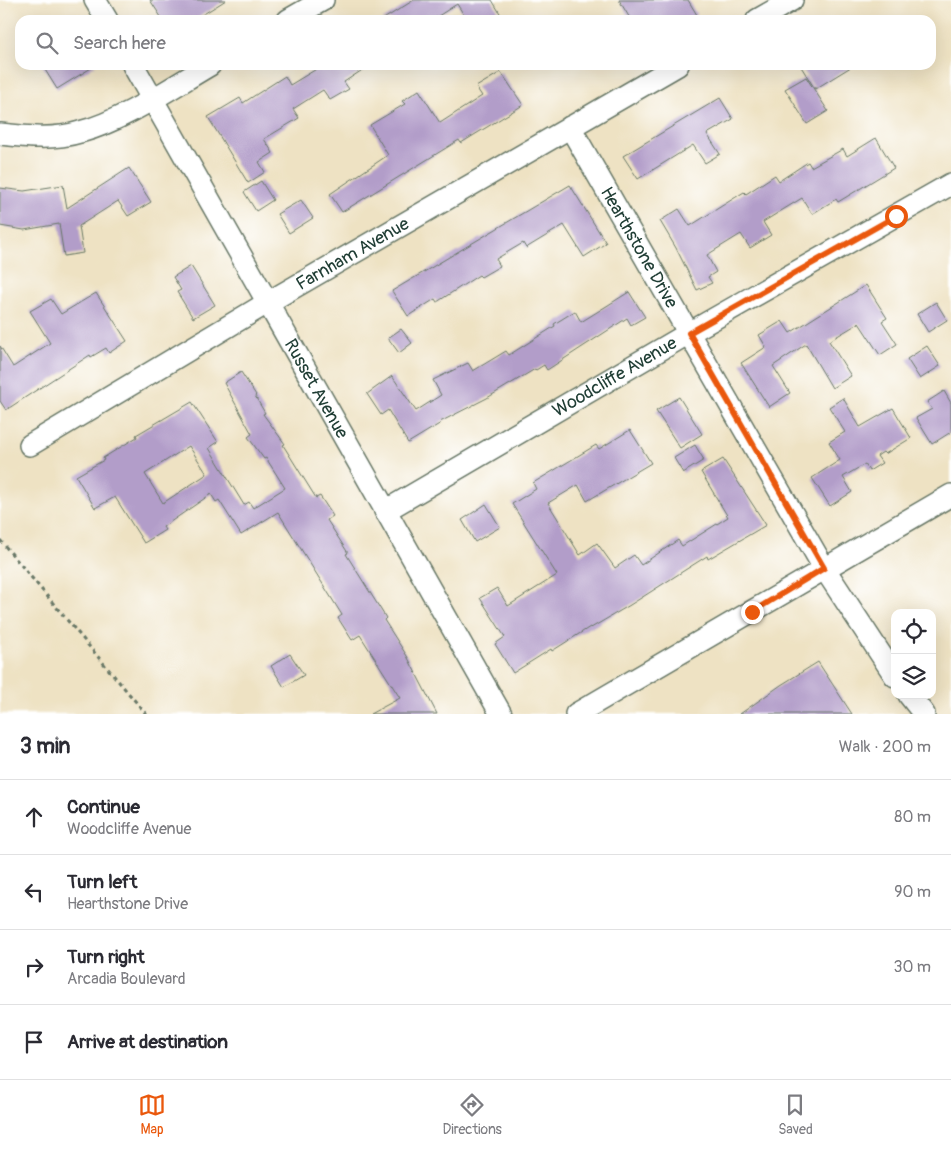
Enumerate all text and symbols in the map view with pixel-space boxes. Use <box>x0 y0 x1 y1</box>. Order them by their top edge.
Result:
search box <box>15 15 936 70</box>
icon: search <box>33 29 61 57</box>
text: Search here <box>73 31 166 55</box>
street label: Hearthstone Drive <box>595 183 683 312</box>
route start <box>885 205 908 228</box>
street label: Farnham Avenue <box>292 212 413 295</box>
street label: Woodcliffe Avenue <box>548 331 681 422</box>
street label: Russet Avenue <box>279 335 354 443</box>
route end <box>741 601 764 624</box>
map controls <box>891 609 936 699</box>
button: locate <box>891 609 936 654</box>
button: layers <box>891 654 936 699</box>
text: 3 min <box>20 733 70 760</box>
text: Walk · 200 m <box>839 737 931 757</box>
text: Continue <box>67 795 140 819</box>
icon: ahead <box>20 803 48 831</box>
text: 80 m <box>894 807 931 827</box>
text: Woodcliffe Avenue <box>67 819 192 839</box>
text: Turn left <box>67 870 137 894</box>
icon: left <box>20 878 48 906</box>
text: 90 m <box>894 882 931 902</box>
text: Hearthstone Drive <box>67 894 188 914</box>
text: Turn right <box>67 945 145 969</box>
icon: right <box>20 953 48 981</box>
text: 30 m <box>893 957 931 977</box>
text: Arcadia Boulevard <box>67 969 186 989</box>
icon: arrive <box>20 1028 48 1056</box>
text: Arrive at destination <box>67 1030 228 1054</box>
tab: Map <box>138 1091 166 1138</box>
tab: Directions <box>442 1091 502 1138</box>
tab: Saved <box>778 1091 813 1138</box>

